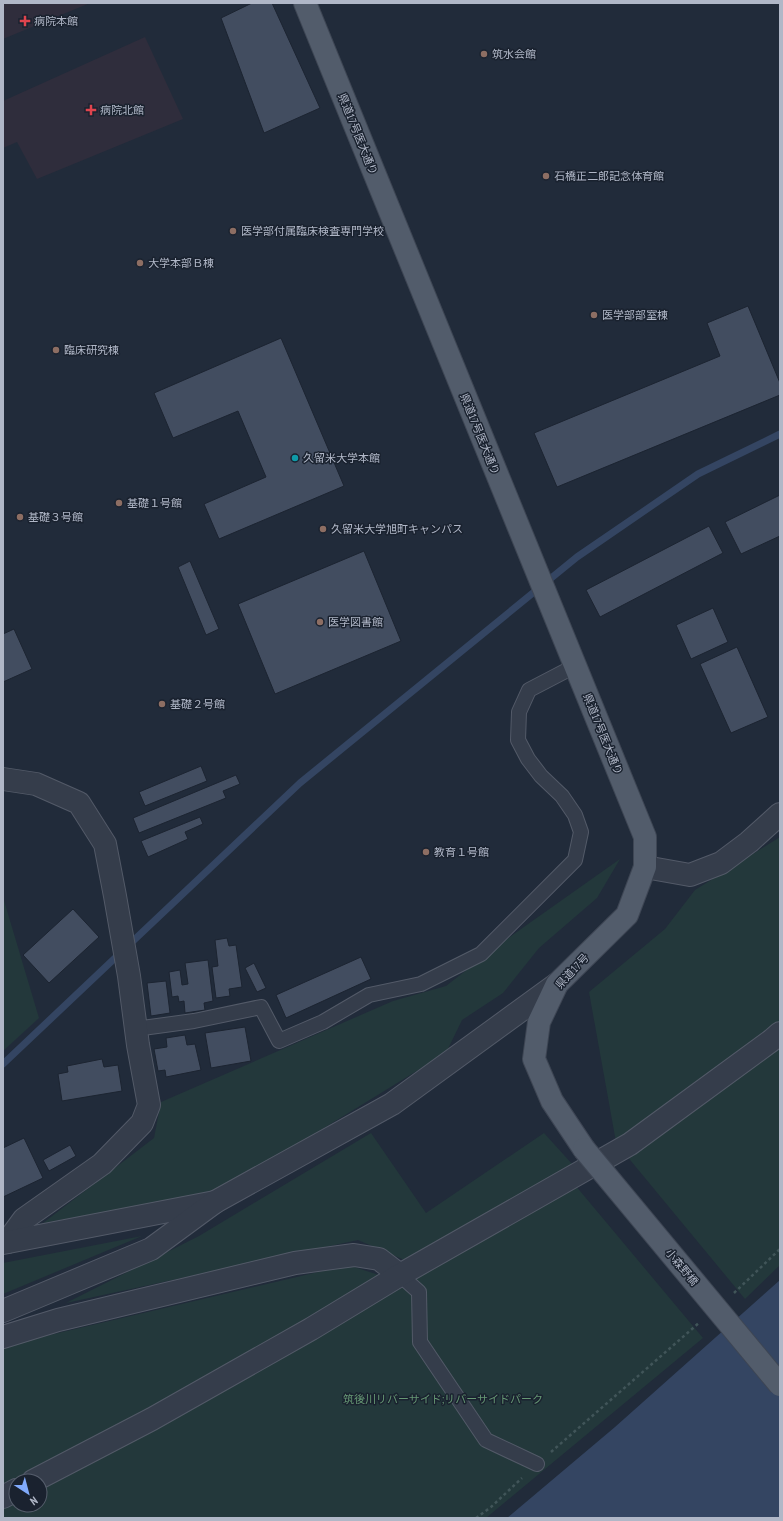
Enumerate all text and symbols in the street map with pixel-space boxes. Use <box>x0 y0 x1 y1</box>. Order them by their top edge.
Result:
place label: 病院本館 <box>34 14 78 28</box>
marker: 病院本館 <box>19 15 31 27</box>
place label: 筑水会館 <box>492 47 536 61</box>
marker: 筑水会館 <box>479 49 489 59</box>
street label: 県道17号医大通り <box>335 91 381 177</box>
place label: 病院北館 <box>100 103 144 117</box>
marker: 病院北館 <box>85 104 97 116</box>
place label: 石橋正二郎記念体育館 <box>554 169 664 183</box>
marker: 石橋正二郎記念体育館 <box>541 171 551 181</box>
place label: 医学部付属臨床検査専門学校 <box>241 224 384 238</box>
marker: 医学部付属臨床検査専門学校 <box>228 226 238 236</box>
place label: 大学本部Ｂ棟 <box>148 256 214 270</box>
marker: 大学本部Ｂ棟 <box>135 258 145 268</box>
place label: 医学部部室棟 <box>602 308 668 322</box>
marker: 医学部部室棟 <box>589 310 599 320</box>
place label: 臨床研究棟 <box>64 343 119 357</box>
marker: 臨床研究棟 <box>51 345 61 355</box>
street label: 県道17号医大通り <box>457 391 503 477</box>
place label: 久留米大学本館 <box>303 451 380 465</box>
marker: 久留米大学本館 <box>290 453 300 463</box>
place label: 基礎１号館 <box>127 496 182 510</box>
marker: 基礎１号館 <box>114 498 124 508</box>
place label: 基礎３号館 <box>28 510 83 524</box>
marker: 基礎３号館 <box>15 512 25 522</box>
place label: 久留米大学旭町キャンパス <box>331 522 463 536</box>
marker: 久留米大学旭町キャンパス <box>318 524 328 534</box>
place label: 医学図書館 <box>328 615 383 629</box>
marker: 医学図書館 <box>315 617 325 627</box>
street label: 県道17号医大通り <box>580 691 626 777</box>
place label: 基礎２号館 <box>170 697 225 711</box>
marker: 基礎２号館 <box>157 699 167 709</box>
place label: 教育１号館 <box>434 845 489 859</box>
marker: 教育１号館 <box>421 847 431 857</box>
street label: 県道17号 <box>552 951 592 991</box>
street label: 小森野橋 <box>662 1246 702 1288</box>
park label: 筑後川リバーサイド;リバーサイドパーク <box>343 1392 543 1406</box>
north arrow <box>8 1473 48 1513</box>
text: N <box>27 1494 40 1509</box>

